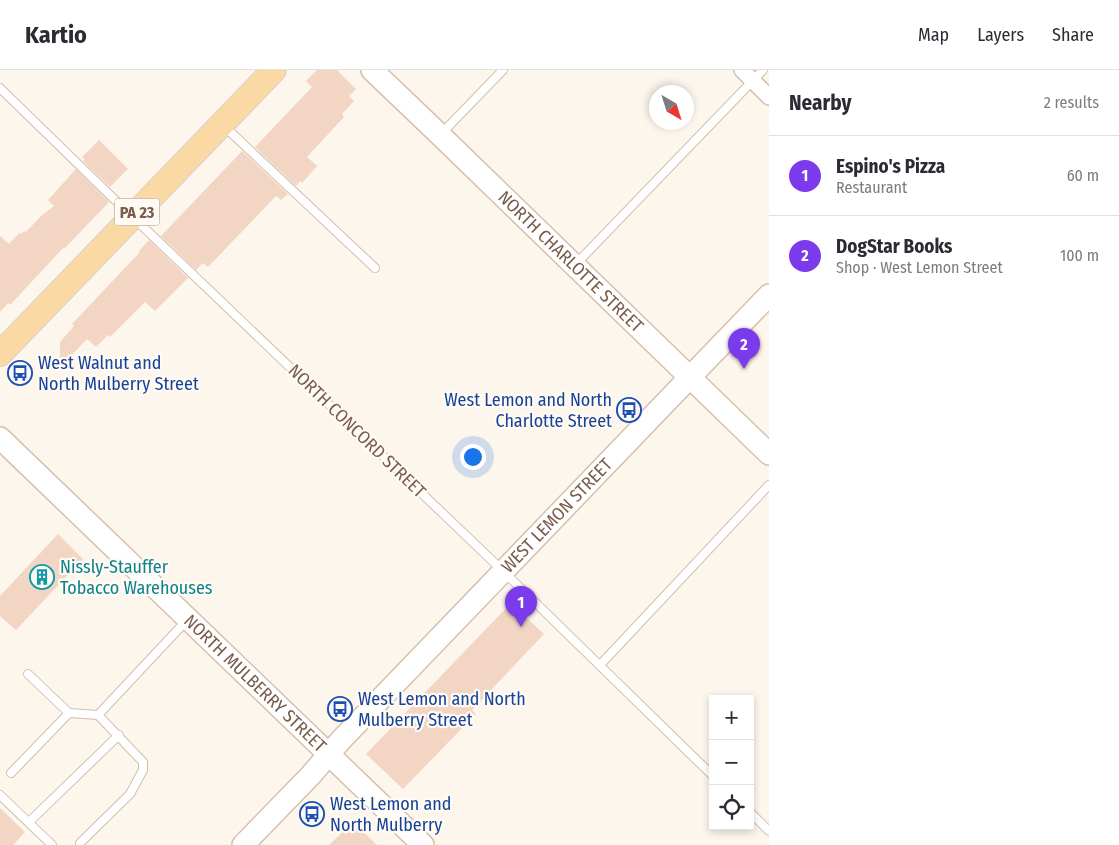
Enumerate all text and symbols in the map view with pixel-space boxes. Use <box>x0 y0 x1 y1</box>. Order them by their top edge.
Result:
text: Kartio <box>25 21 87 49</box>
text: Map <box>918 24 949 46</box>
text: Layers <box>977 24 1024 46</box>
text: Share <box>1052 24 1094 46</box>
north arrow <box>649 85 694 130</box>
text: Nearby <box>789 90 851 116</box>
text: 2 results <box>1044 93 1099 112</box>
text: Espino's Pizza <box>836 155 945 178</box>
text: 1 <box>802 166 808 185</box>
text: 60 m <box>1067 166 1099 185</box>
text: Restaurant <box>836 178 907 197</box>
street label: NORTH CHARLOTTE STREET <box>493 186 648 337</box>
road number: PA 23 <box>114 198 160 226</box>
text: DogStar Books <box>836 235 952 258</box>
text: 2 <box>801 246 809 265</box>
text: 100 m <box>1060 246 1099 265</box>
text: Shop · West Lemon Street <box>836 258 1003 277</box>
pin: 2 <box>728 328 760 369</box>
place label: West Walnut and North Mulberry Street <box>38 352 199 395</box>
bus stop icon: West Walnut and North Mulberry Street <box>7 360 33 386</box>
street label: NORTH CONCORD STREET <box>284 360 431 503</box>
place label: West Lemon and North Charlotte Street <box>444 389 612 432</box>
bus stop icon: West Lemon and North Charlotte Street <box>616 397 642 423</box>
your location <box>460 444 486 470</box>
street label: WEST LEMON STREET <box>497 453 617 577</box>
place label: Nissly-Stauffer Tobacco Warehouses <box>60 556 213 599</box>
building icon: Nissly-Stauffer Tobacco Warehouses <box>29 564 55 590</box>
pin: 1 <box>505 586 537 627</box>
street label: NORTH MULBERRY STREET <box>179 610 331 757</box>
place label: West Lemon and North Mulberry Street <box>358 688 526 731</box>
map controls <box>709 695 754 830</box>
button: + <box>709 695 754 740</box>
bus stop icon: West Lemon and North Mulberry Street <box>327 696 353 722</box>
button: − <box>709 740 754 785</box>
button: locate <box>709 785 754 830</box>
place label: West Lemon and North Mulberry <box>330 793 451 836</box>
bus stop icon: West Lemon and North Mulberry <box>299 801 325 827</box>

